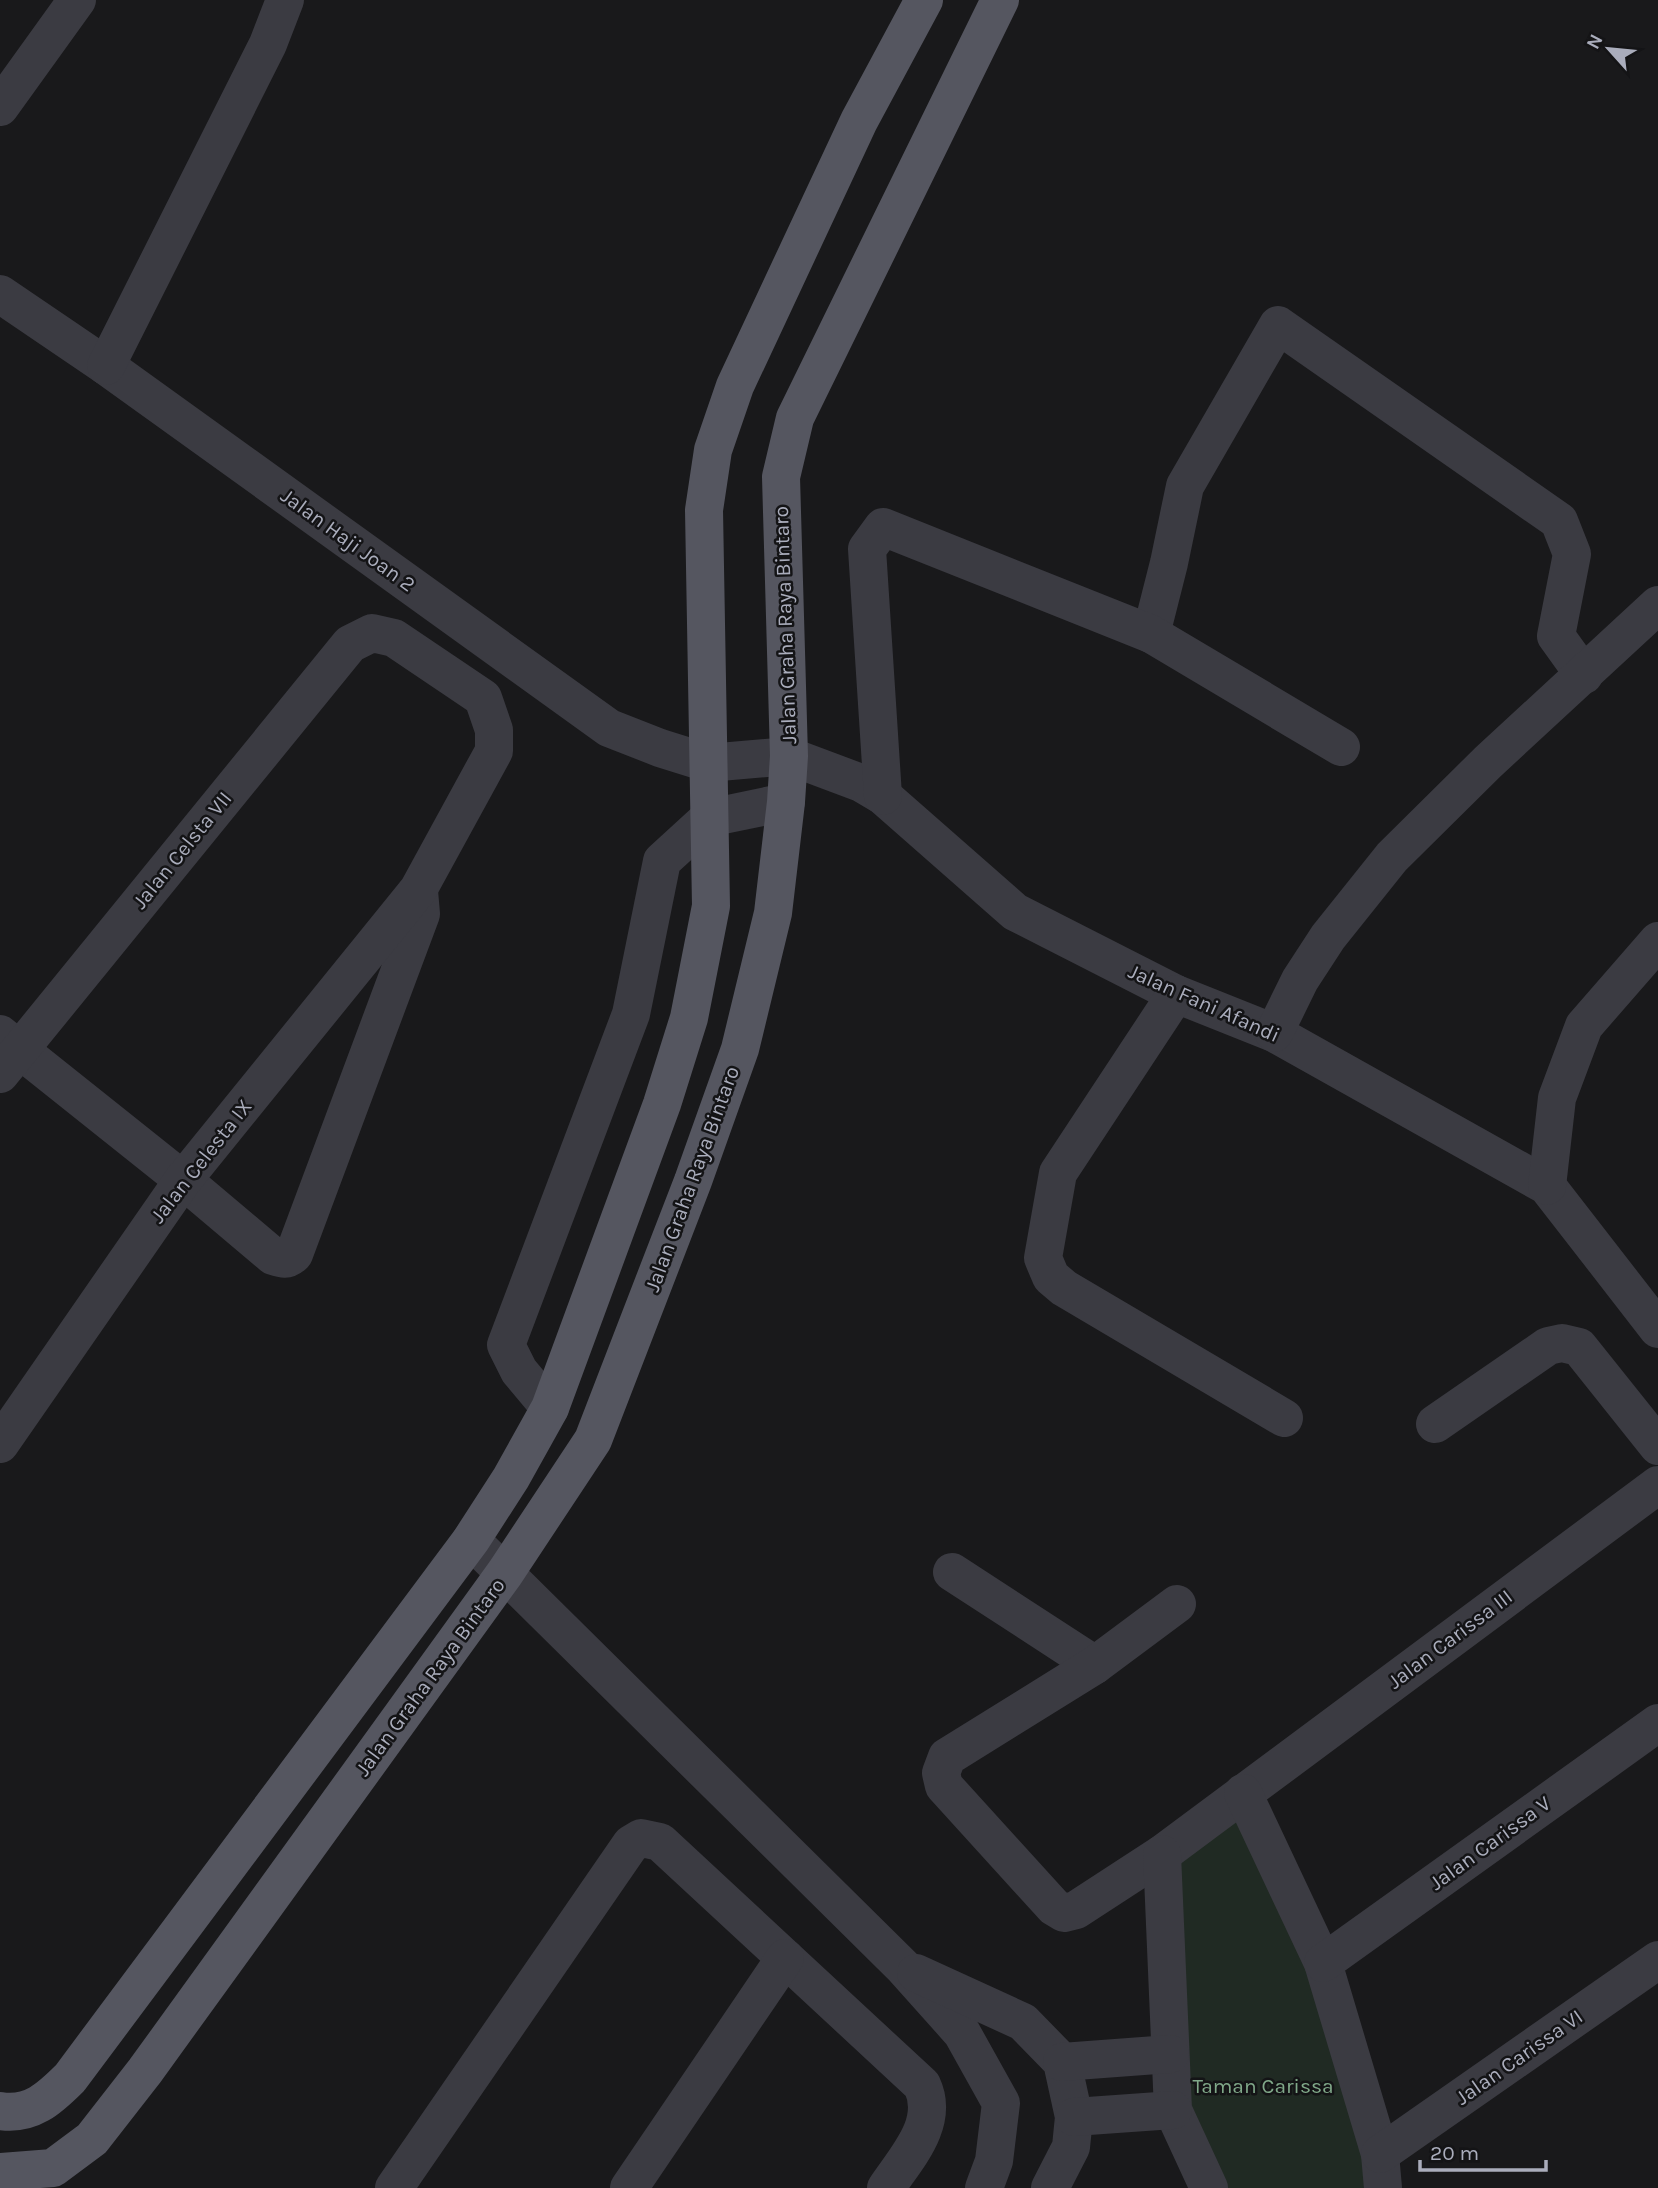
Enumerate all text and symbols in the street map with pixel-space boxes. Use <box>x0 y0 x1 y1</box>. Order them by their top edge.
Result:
north arrow <box>1574 14 1644 84</box>
text: N <box>1582 31 1608 53</box>
street label: Jalan Haji Joan 2 <box>276 483 420 597</box>
street label: Jalan Graha Raya Bintaro <box>769 506 801 744</box>
street label: Jalan Celsta VII <box>127 787 237 913</box>
street label: Jalan Fani Afandi <box>1125 959 1283 1047</box>
street label: Jalan Graha Raya Bintaro <box>640 1063 744 1295</box>
street label: Jalan Celesta IX <box>145 1094 257 1228</box>
street label: Jalan Graha Raya Bintaro <box>350 1574 510 1780</box>
street label: Jalan Carissa III <box>1383 1584 1517 1694</box>
street label: Jalan Carissa V <box>1425 1791 1555 1895</box>
street label: Jalan Carissa VI <box>1451 2004 1587 2110</box>
park label: Taman Carissa <box>1192 2074 1334 2098</box>
scale bar <box>1420 2128 1546 2172</box>
text: 20 m <box>1430 2141 1479 2165</box>

